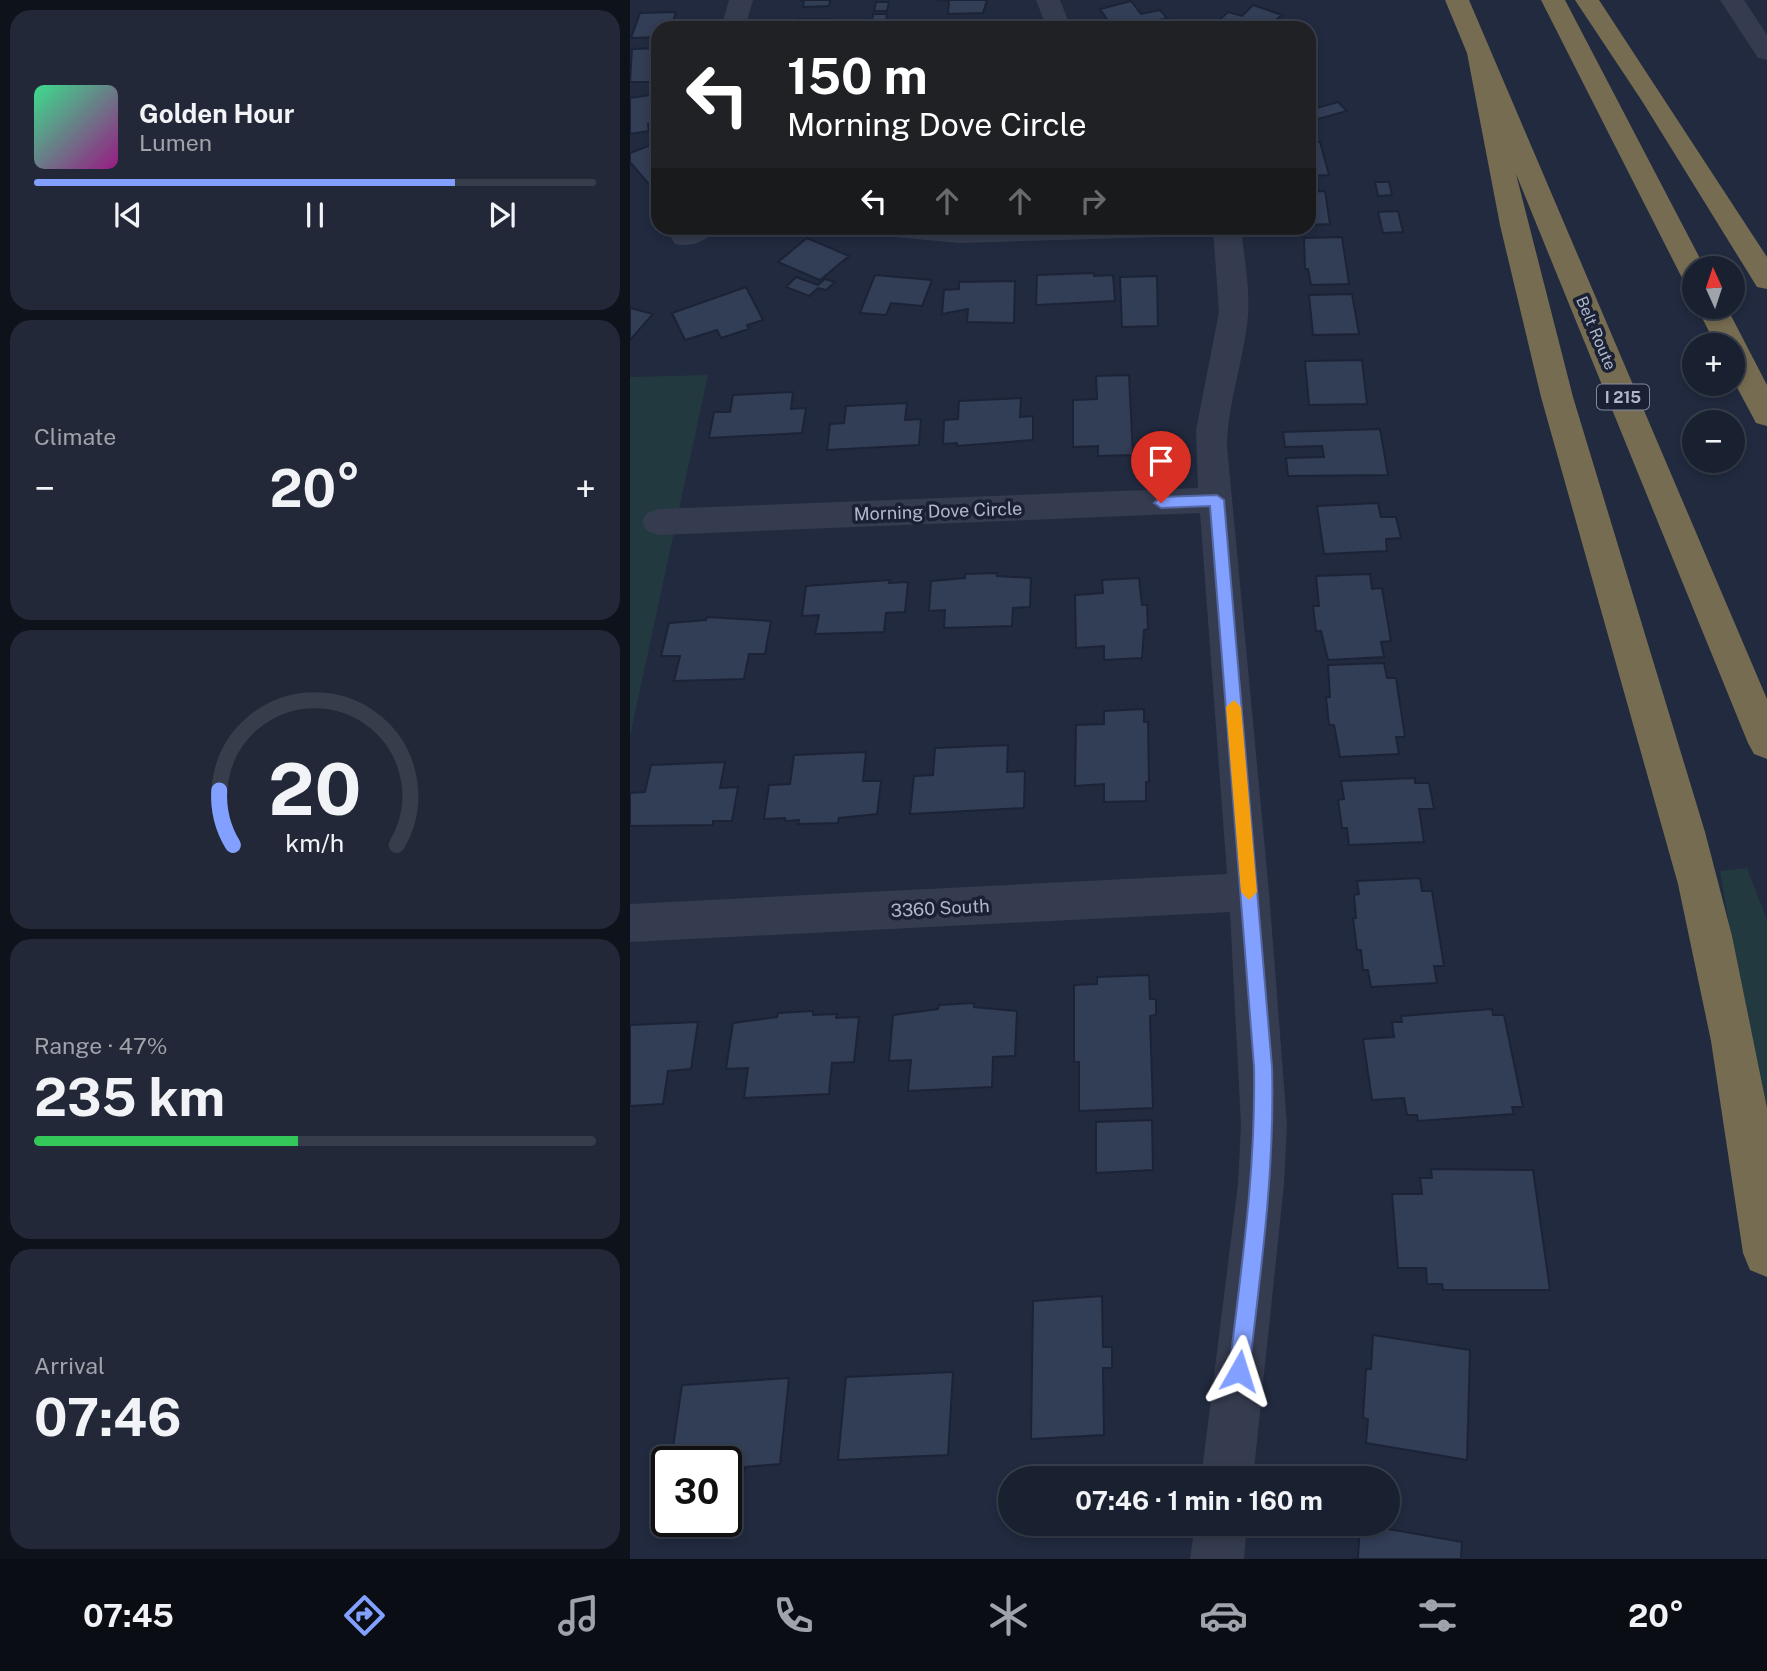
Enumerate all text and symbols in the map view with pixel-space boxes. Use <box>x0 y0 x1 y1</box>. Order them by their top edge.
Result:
text: 150 m <box>787 47 928 105</box>
icon: left <box>672 49 763 140</box>
text: Golden Hour <box>139 98 294 129</box>
text: Morning Dove Circle <box>787 106 1087 143</box>
text: Lumen <box>139 129 212 156</box>
icon: left <box>855 182 893 220</box>
icon: ahead <box>928 182 966 220</box>
icon: ahead <box>1001 182 1039 220</box>
icon: right <box>1074 182 1112 220</box>
icon: previous <box>109 196 147 234</box>
icon: pause <box>296 196 334 234</box>
icon: next <box>483 196 521 234</box>
north arrow <box>1682 256 1745 318</box>
map controls <box>1682 256 1745 473</box>
street label: Belt Route <box>1572 293 1620 373</box>
button: + <box>1682 333 1745 396</box>
road number: I 215 <box>1597 384 1649 410</box>
button: − <box>1682 410 1745 473</box>
text: Climate <box>34 423 116 450</box>
pin <box>1131 431 1191 503</box>
icon: arrive <box>1142 442 1180 480</box>
text: 20° <box>269 458 361 519</box>
text: − <box>34 466 55 511</box>
text: + <box>575 466 596 511</box>
street label: Morning Dove Circle <box>853 498 1023 524</box>
text: 20 <box>268 747 362 832</box>
text: km/h <box>286 828 344 858</box>
street label: 3360 South <box>890 895 990 921</box>
text: Range · 47% <box>34 1032 168 1059</box>
text: 235 km <box>34 1067 225 1128</box>
position arrow <box>1202 1334 1276 1408</box>
text: Arrival <box>34 1352 105 1379</box>
text: 07:46 <box>34 1387 182 1448</box>
speed limit sign: 30 <box>651 1446 742 1537</box>
text: 07:46 · 1 min · 160 m <box>1075 1485 1323 1516</box>
icon: directions <box>340 1591 389 1640</box>
icon: music <box>554 1591 603 1640</box>
icon: phone <box>769 1591 818 1640</box>
icon: climate <box>984 1591 1033 1640</box>
icon: car <box>1199 1591 1248 1640</box>
icon: filters <box>1413 1591 1462 1640</box>
text: 07:45 <box>83 1597 174 1634</box>
text: 20° <box>1628 1597 1684 1634</box>

